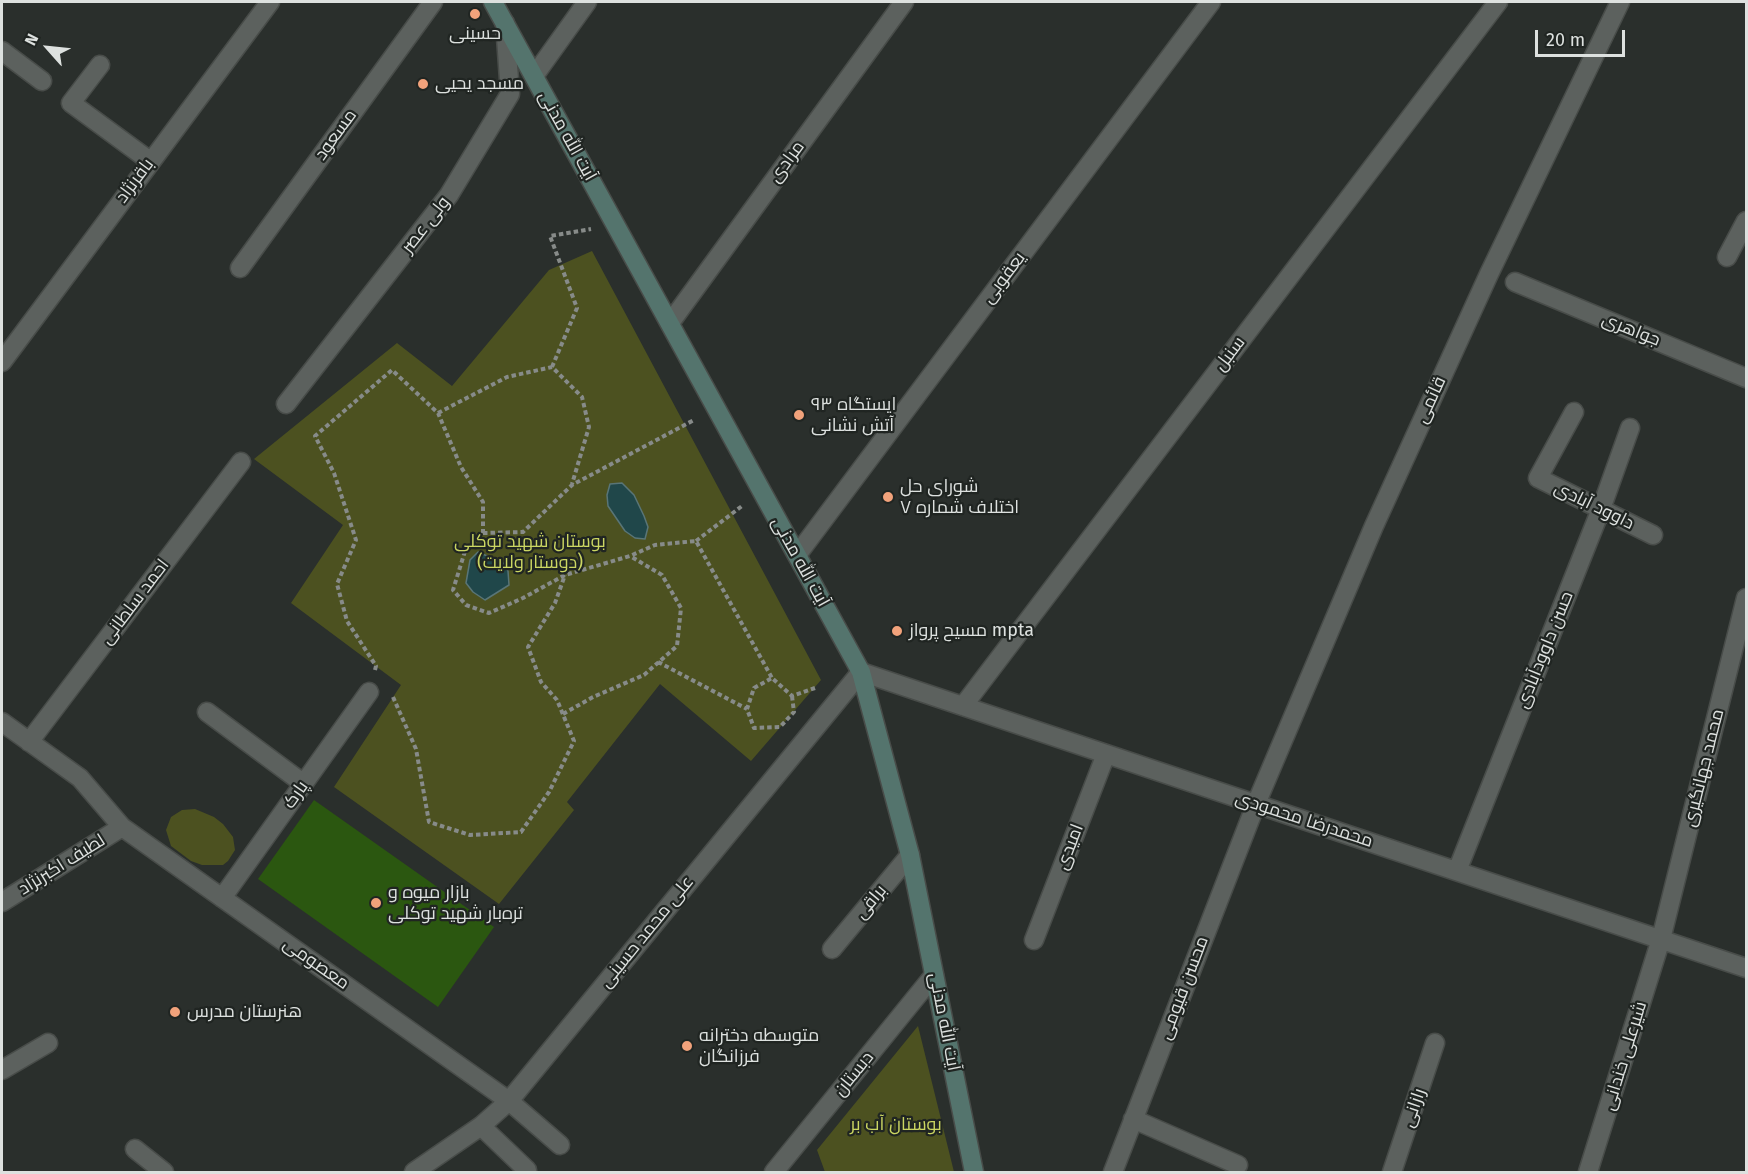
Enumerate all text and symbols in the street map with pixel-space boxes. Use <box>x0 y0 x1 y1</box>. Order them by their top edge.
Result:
marker: حسینی <box>468 7 482 21</box>
north arrow <box>18 18 78 78</box>
scale bar <box>1538 18 1628 56</box>
place label: حسینی <box>449 23 501 45</box>
text: 20 m <box>1546 29 1585 51</box>
text: N <box>21 31 42 49</box>
place label: مسجد یحیی <box>435 73 524 95</box>
marker: مسجد یحیی <box>416 77 430 91</box>
street label: آیت الله مدنی <box>533 87 601 185</box>
street label: مسعود <box>310 105 362 165</box>
street label: مرادی <box>765 137 809 187</box>
street label: باقرنژاد <box>111 154 159 208</box>
street label: ولی عصر <box>397 192 455 258</box>
street label: یعقوبی <box>978 248 1030 308</box>
street label: جواهری <box>1599 309 1663 351</box>
street label: سنبل <box>1210 332 1250 376</box>
street label: قائمی <box>1411 373 1451 427</box>
place label: ایستگاه ۹۳ آتش نشانی <box>811 394 896 436</box>
marker: ایستگاه ۹۳ آتش نشانی <box>792 408 806 422</box>
place label: شورای حل اختلاف شماره ۷ <box>900 476 1019 518</box>
street label: داوود آبادی <box>1550 477 1638 535</box>
marker: شورای حل اختلاف شماره ۷ <box>881 490 895 504</box>
street label: آیت الله مدنی <box>766 513 834 611</box>
park label: بوستان شهید توکلی (دوستار ولایت) <box>454 531 606 574</box>
street label: احمد سلطانی <box>96 555 174 649</box>
street label: حسن داوودآبادی <box>1512 588 1578 712</box>
place label: مسیح پرواز mpta <box>909 620 1034 642</box>
marker: مسیح پرواز mpta <box>890 624 904 638</box>
street label: محمد جهانگیری <box>1679 707 1729 829</box>
street label: پارک <box>279 777 313 813</box>
street label: محمدرضا محمودی <box>1232 788 1376 852</box>
street label: امیدی <box>1051 821 1089 873</box>
street label: لطیف اکبرنژاد <box>15 830 109 900</box>
street label: علی محمد حسینی <box>595 872 699 992</box>
street label: براقی <box>850 880 892 924</box>
place label: بازار میوه و تره‌بار شهید توکلی <box>388 882 523 924</box>
marker: بازار میوه و تره‌بار شهید توکلی <box>369 896 383 910</box>
street label: معصومی <box>279 933 353 995</box>
street label: محسن قیومی <box>1154 933 1214 1043</box>
street label: آیت الله مدنی <box>924 971 964 1073</box>
street label: شیرعلی خندانی <box>1598 999 1652 1113</box>
place label: هنرستان مدرس <box>187 1001 302 1023</box>
marker: هنرستان مدرس <box>168 1005 182 1019</box>
place label: متوسطه دخترانه فرزانگان <box>699 1025 819 1068</box>
marker: متوسطه دخترانه فرزانگان <box>680 1039 694 1053</box>
street label: دبستان <box>829 1047 879 1101</box>
street label: رازانی <box>1397 1086 1431 1130</box>
park label: بوستان آب بر <box>850 1114 942 1136</box>

